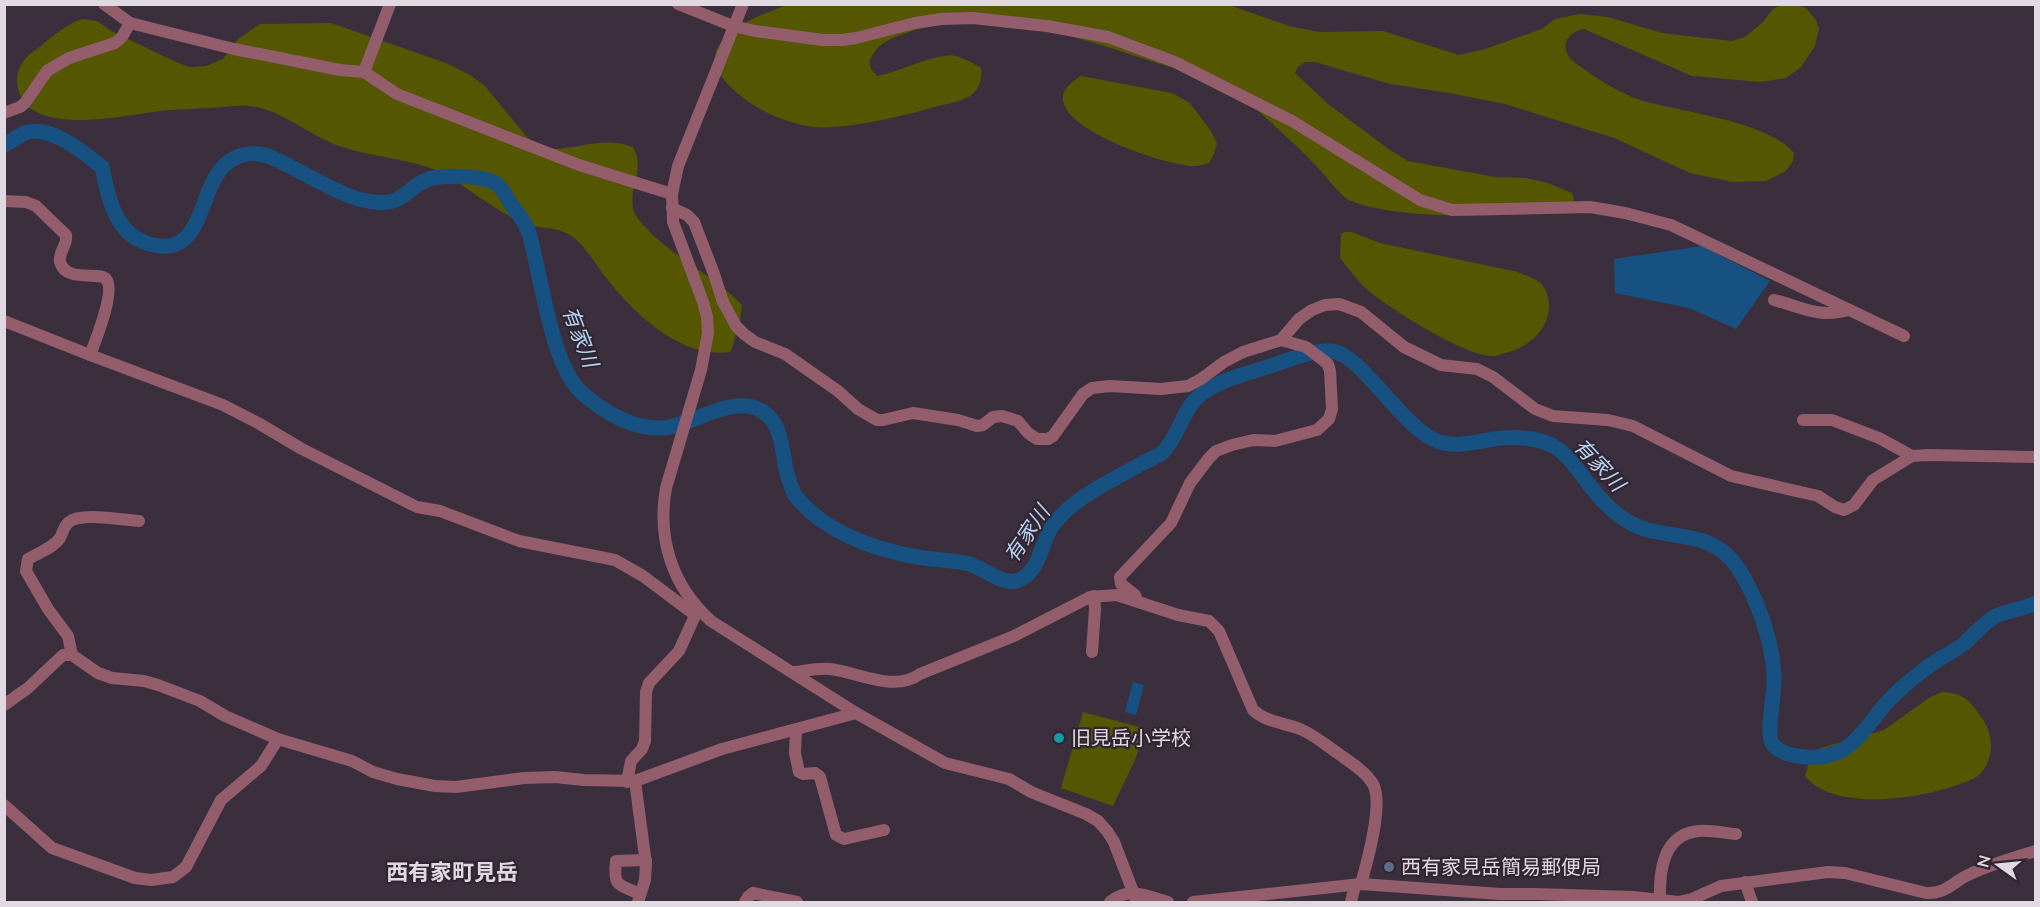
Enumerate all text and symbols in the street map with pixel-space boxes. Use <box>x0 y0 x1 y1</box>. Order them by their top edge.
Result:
water label: 有家川 <box>556 303 605 373</box>
water label: 有家川 <box>1567 432 1632 499</box>
water label: 有家川 <box>998 498 1057 568</box>
place label: 旧見岳小学校 <box>1071 725 1191 752</box>
marker: 旧見岳小学校 <box>1052 731 1066 745</box>
north arrow <box>1968 835 2028 895</box>
text: N <box>1972 853 1997 870</box>
place label: 西有家見岳簡易郵便局 <box>1401 854 1601 881</box>
district label: 西有家町見岳 <box>386 858 518 888</box>
marker: 西有家見岳簡易郵便局 <box>1382 860 1396 874</box>

